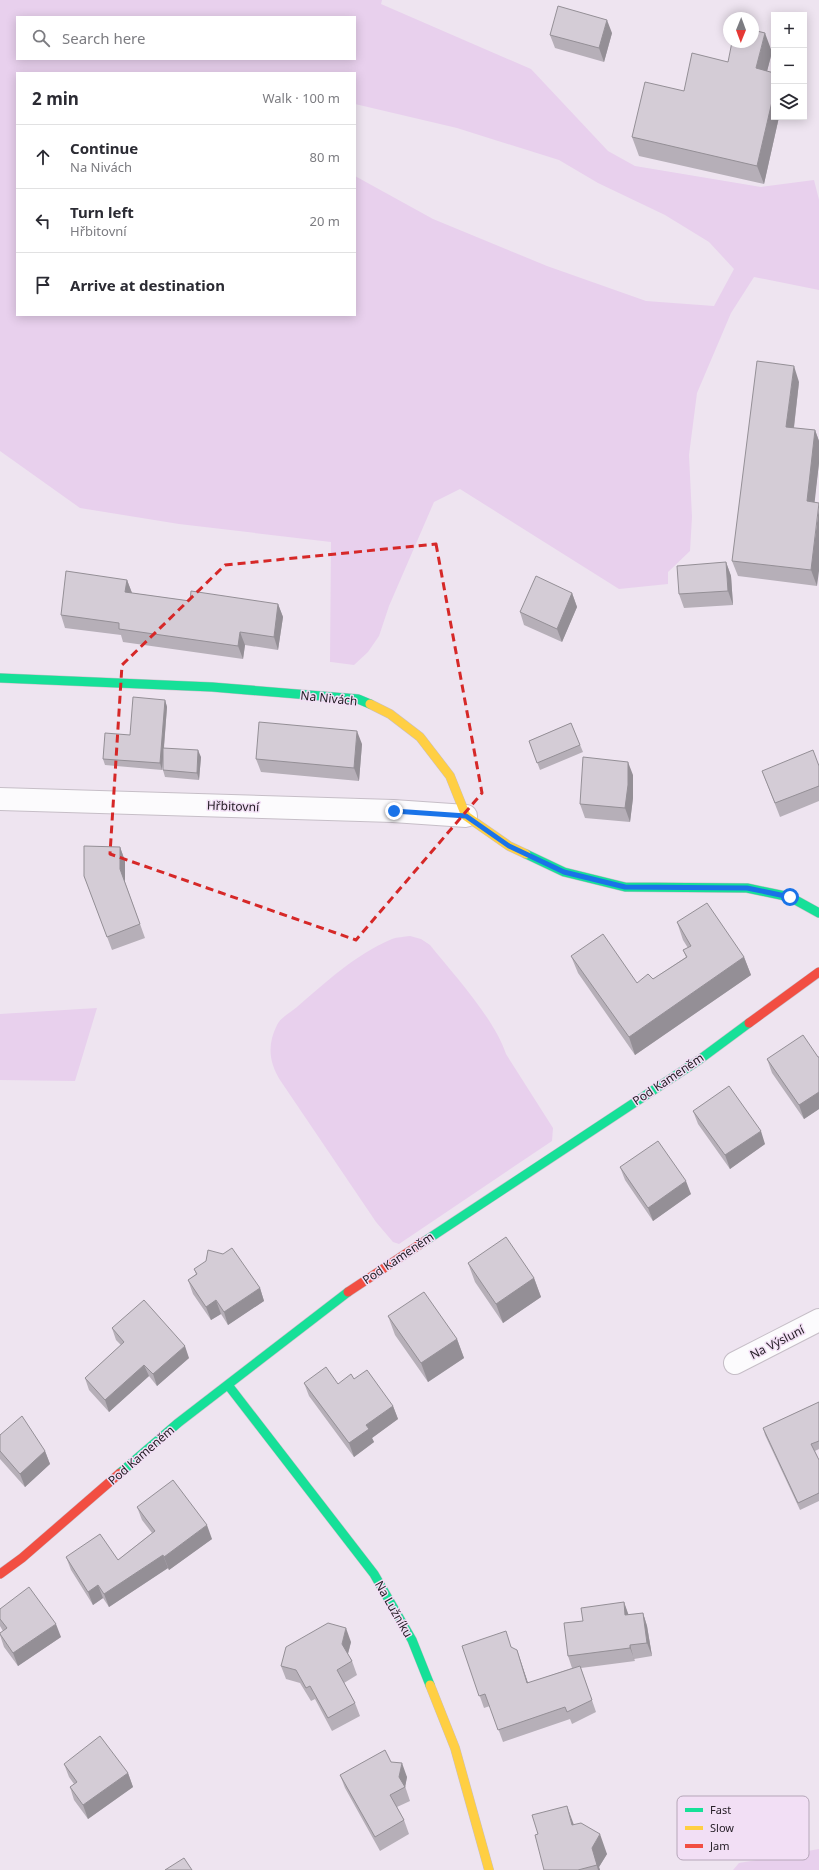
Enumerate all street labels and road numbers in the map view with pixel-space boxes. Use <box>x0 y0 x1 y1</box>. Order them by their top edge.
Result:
street label: Na Nivách <box>300 687 358 709</box>
street label: Hřbitovní <box>207 797 260 815</box>
street label: Pod Kameněm <box>629 1049 707 1109</box>
street label: Pod Kameněm <box>359 1228 437 1288</box>
street label: Na Výsluní <box>747 1321 808 1363</box>
street label: Pod Kameněm <box>104 1421 178 1489</box>
street label: Na Lužníku <box>371 1578 417 1640</box>

